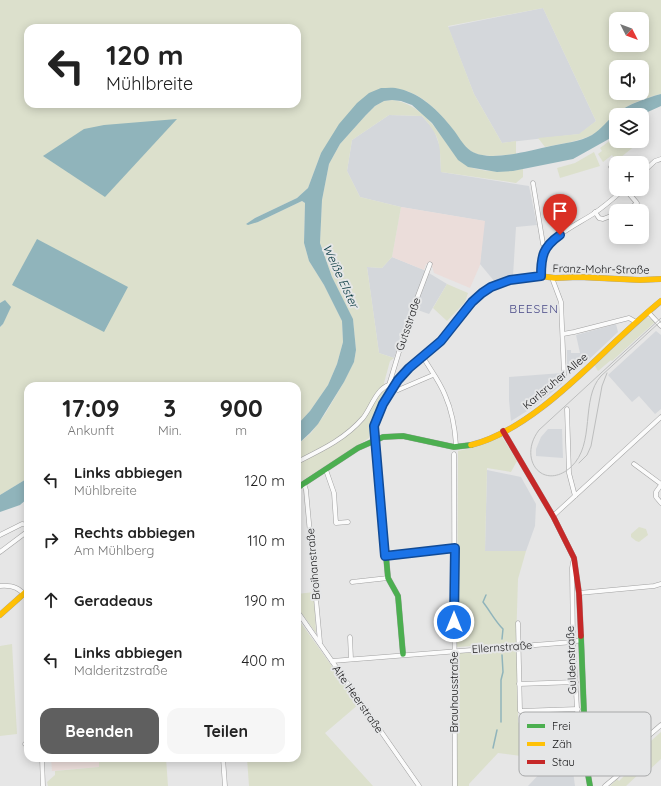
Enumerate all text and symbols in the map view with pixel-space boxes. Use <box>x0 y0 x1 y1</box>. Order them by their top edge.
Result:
north arrow <box>609 12 649 52</box>
map controls <box>609 12 649 244</box>
text: 120 m <box>106 37 184 72</box>
icon: left <box>40 40 92 92</box>
button: sound <box>609 60 649 100</box>
text: Mühlbreite <box>106 72 193 95</box>
button: layers <box>609 108 649 148</box>
button: + <box>609 156 649 196</box>
pin <box>543 194 577 235</box>
icon: arrive <box>549 200 571 222</box>
button: − <box>609 204 649 244</box>
water label: Weiße Elster <box>320 242 363 312</box>
street label: Franz-Mohr-Straße <box>552 261 650 277</box>
street label: Gutsstraße <box>392 295 424 353</box>
district label: BEESEN <box>509 301 559 316</box>
street label: Karlsruher Allee <box>520 350 590 412</box>
text: 17:09 <box>62 393 120 423</box>
text: 3 <box>163 393 176 423</box>
text: 900 <box>220 393 263 423</box>
text: Ankunft <box>68 422 114 438</box>
text: Min. <box>158 422 181 438</box>
text: m <box>235 422 247 438</box>
text: Links abbiegen <box>74 463 182 482</box>
icon: left <box>40 469 62 491</box>
text: 120 m <box>244 471 285 490</box>
text: Mühlbreite <box>74 482 137 498</box>
text: Rechts abbiegen <box>74 523 195 542</box>
street label: Broihanstraße <box>303 528 323 600</box>
icon: right <box>40 529 62 551</box>
text: 110 m <box>247 531 285 550</box>
text: Am Mühlberg <box>74 542 154 558</box>
icon: ahead <box>40 589 62 611</box>
text: Geradeaus <box>74 591 153 610</box>
text: 190 m <box>244 591 285 610</box>
position arrow <box>433 601 475 643</box>
street label: Guldenstraße <box>563 626 579 694</box>
street label: Ellernstraße <box>471 638 533 656</box>
text: Links abbiegen <box>74 643 182 662</box>
icon: left <box>40 649 62 671</box>
text: 400 m <box>241 651 285 670</box>
street label: Brauhausstraße <box>447 652 461 732</box>
text: Malderitzstraße <box>74 662 168 678</box>
street label: Alte Heerstraße <box>329 662 387 736</box>
button: Beenden <box>40 708 159 754</box>
button: Teilen <box>167 708 285 754</box>
legend <box>519 712 651 776</box>
text: Frei <box>552 719 571 733</box>
text: Zäh <box>552 737 572 751</box>
text: Stau <box>552 755 575 769</box>

